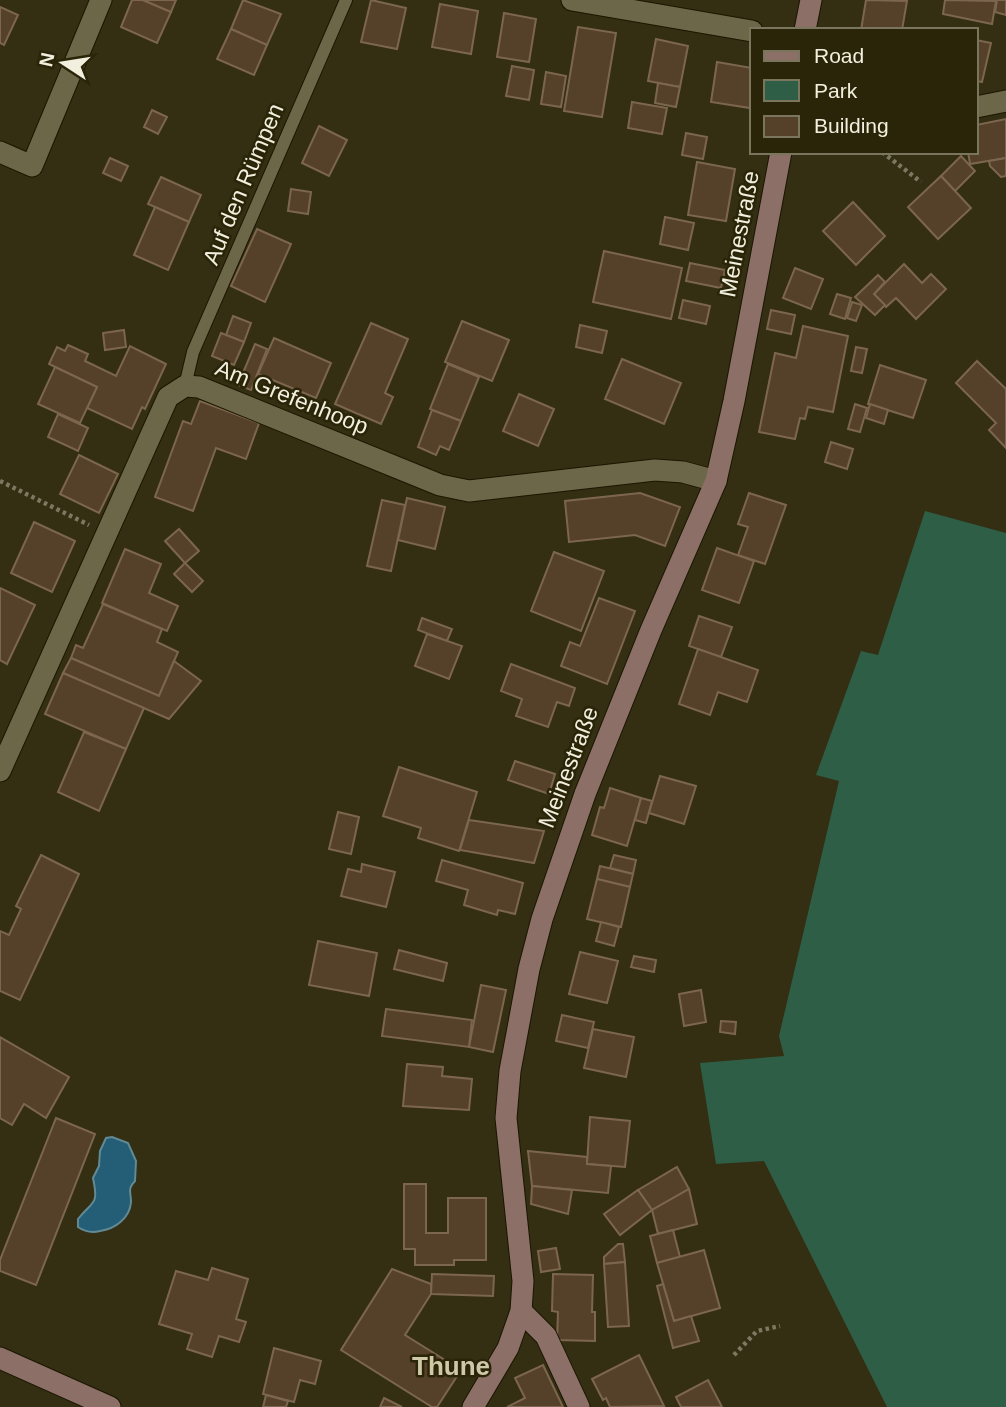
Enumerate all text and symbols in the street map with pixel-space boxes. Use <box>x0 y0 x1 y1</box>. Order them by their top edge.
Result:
north arrow <box>28 28 98 98</box>
legend <box>750 28 978 154</box>
text: Road <box>814 44 864 67</box>
text: N <box>35 51 59 68</box>
text: Park <box>814 79 858 102</box>
street label: Auf den Rümpen <box>197 99 289 269</box>
text: Building <box>814 114 889 137</box>
street label: Meinestraße <box>714 169 764 299</box>
street label: Am Grefenhoop <box>212 355 372 439</box>
street label: Meinestraße <box>533 703 603 831</box>
district label: Thune <box>412 1351 490 1381</box>

